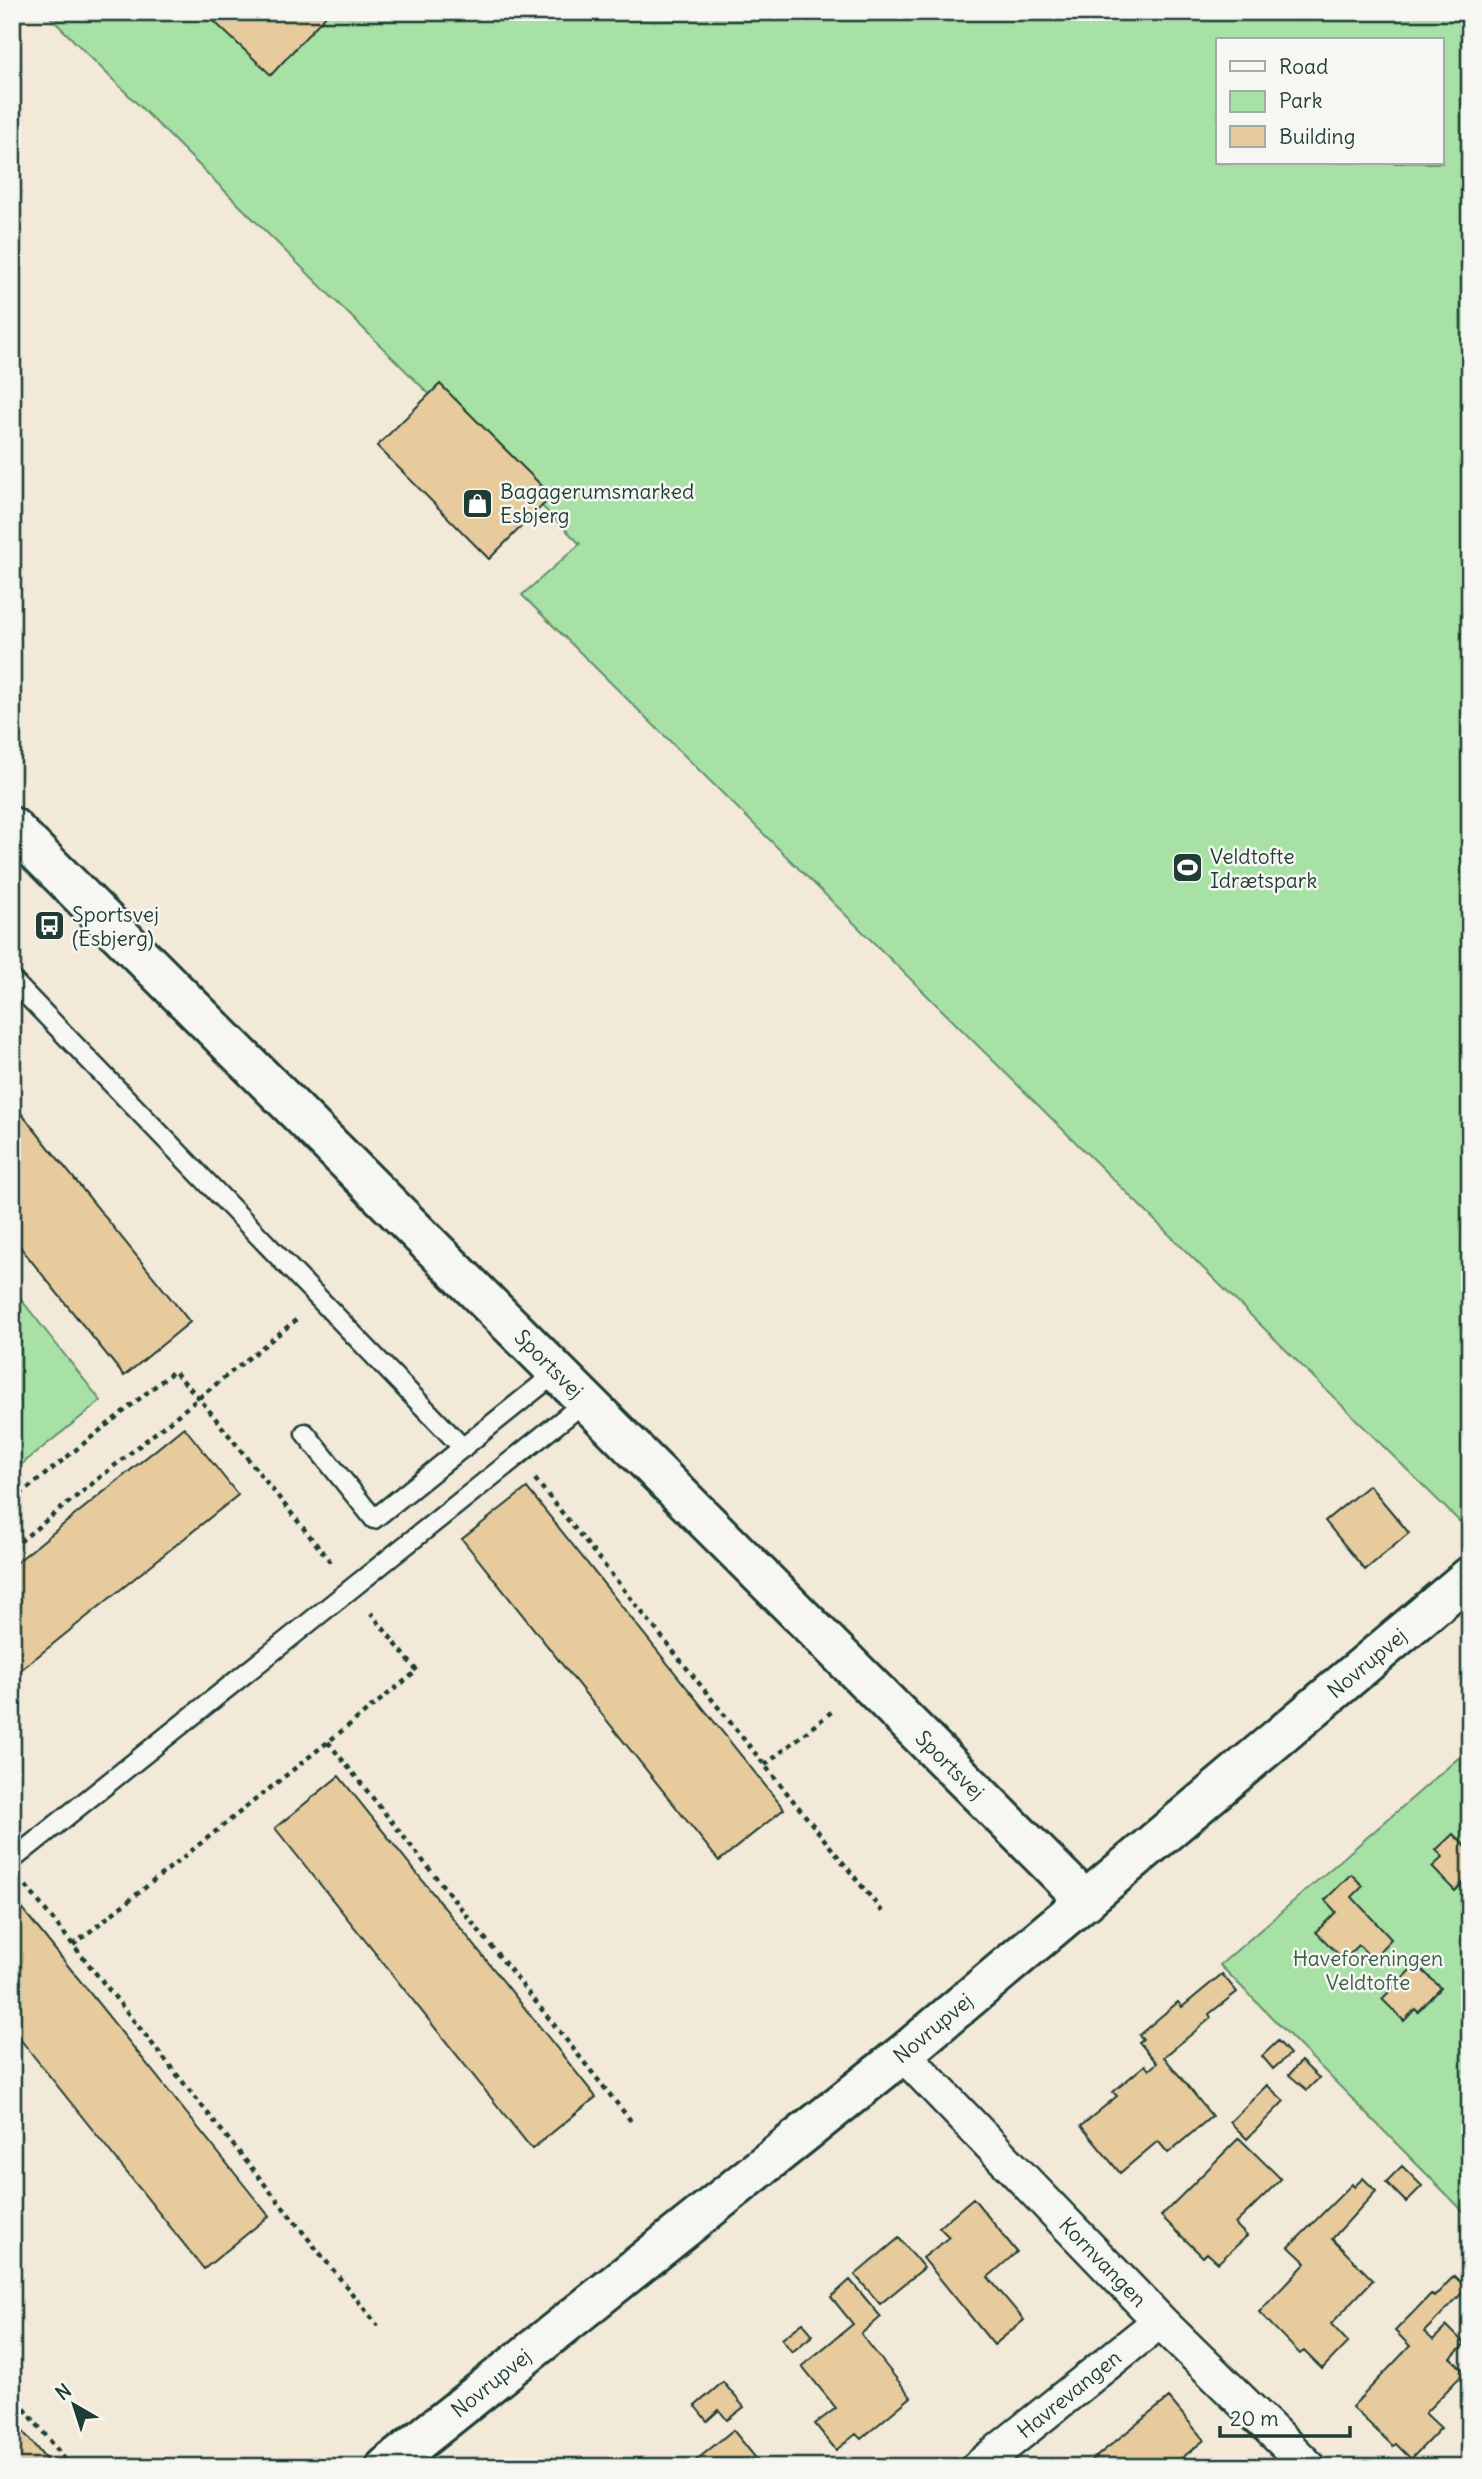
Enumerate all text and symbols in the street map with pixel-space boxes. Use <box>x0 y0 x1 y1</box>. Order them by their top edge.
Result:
legend <box>1216 38 1444 164</box>
text: Road <box>1279 53 1328 80</box>
text: Park <box>1279 87 1322 114</box>
text: Building <box>1279 123 1355 150</box>
place label: Bagagerumsmarked Esbjerg <box>500 478 694 529</box>
shop icon: Bagagerumsmarked Esbjerg <box>460 486 494 520</box>
place label: Veldtofte Idrætspark <box>1210 843 1317 894</box>
sports icon: Veldtofte Idrætspark <box>1170 851 1204 885</box>
place label: Sportsvej (Esbjerg) <box>72 901 159 952</box>
bus stop icon: Sportsvej (Esbjerg) <box>32 909 66 943</box>
street label: Sportsvej <box>509 1324 589 1404</box>
street label: Novrupvej <box>1322 1622 1412 1704</box>
street label: Sportsvej <box>910 1725 990 1805</box>
park label: Haveforeningen Veldtofte <box>1293 1945 1443 1996</box>
street label: Novrupvej <box>888 1987 978 2069</box>
street label: Kornvangen <box>1054 2211 1152 2313</box>
street label: Novrupvej <box>445 2343 537 2423</box>
street label: Havrevangen <box>1012 2344 1126 2444</box>
north arrow <box>38 2370 108 2440</box>
text: N <box>51 2378 76 2405</box>
scale bar <box>1220 2395 1349 2439</box>
text: 20 m <box>1230 2405 1279 2432</box>

